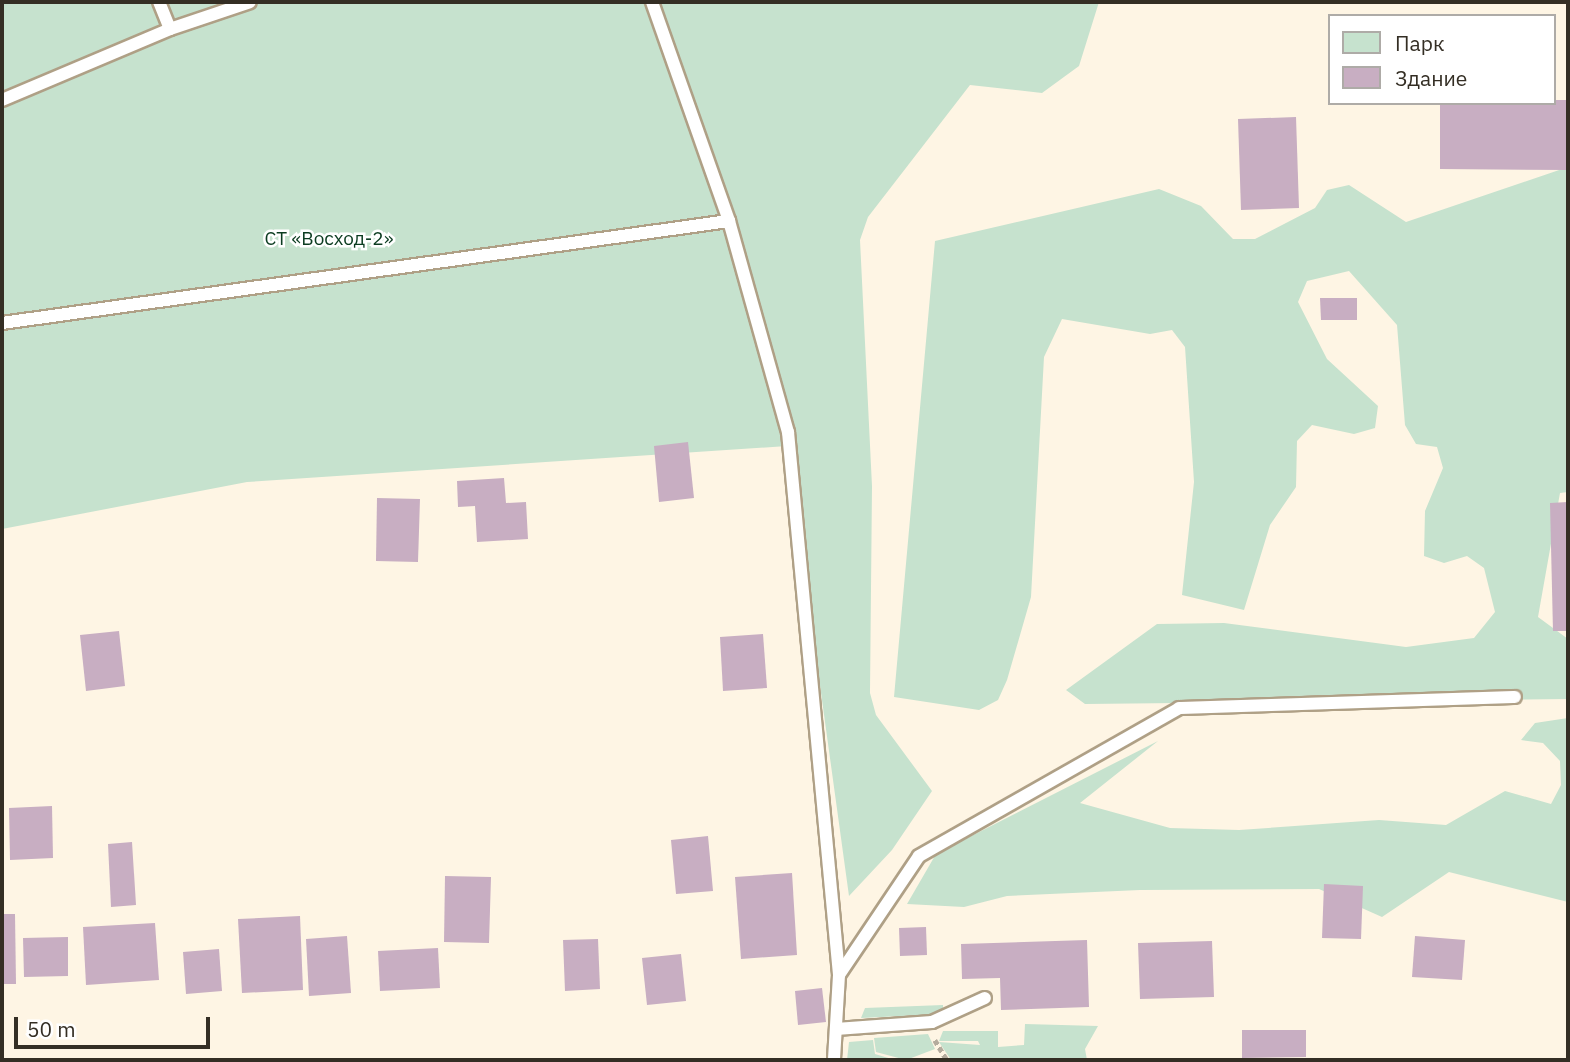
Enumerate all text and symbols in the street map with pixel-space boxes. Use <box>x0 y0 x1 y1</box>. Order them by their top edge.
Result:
legend <box>1328 14 1556 105</box>
text: Парк <box>1395 29 1445 57</box>
text: Здание <box>1395 64 1467 92</box>
park label: СТ «Восход-2» <box>265 228 393 250</box>
scale bar <box>18 1002 214 1046</box>
text: 50 m <box>27 1015 76 1043</box>

